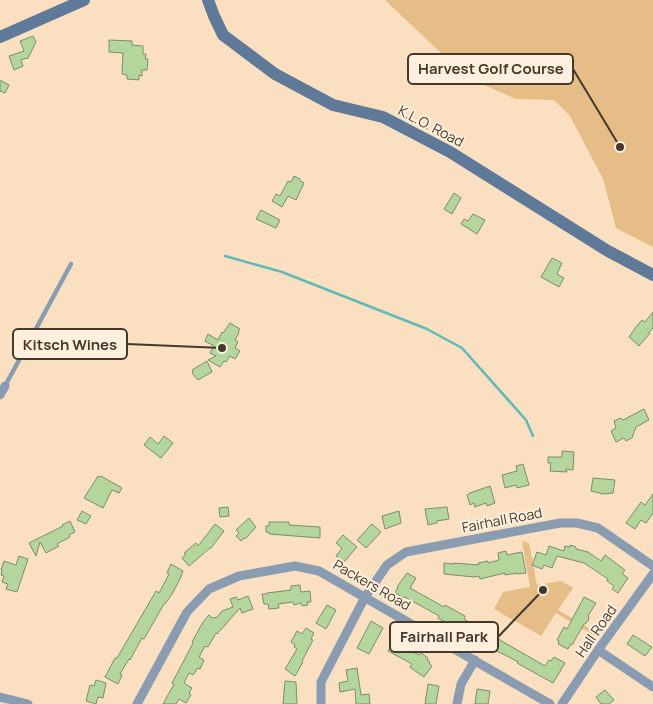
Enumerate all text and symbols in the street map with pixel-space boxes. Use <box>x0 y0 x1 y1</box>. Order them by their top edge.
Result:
callout: Harvest Golf Course <box>408 54 573 84</box>
text: Harvest Golf Course <box>418 58 564 79</box>
street label: K.L.O. Road <box>395 100 467 151</box>
callout: Kitsch Wines <box>13 329 127 359</box>
text: Kitsch Wines <box>23 334 117 355</box>
street label: Fairhall Road <box>460 502 544 537</box>
street label: Packers Road <box>330 555 415 614</box>
street label: Hall Road <box>571 601 621 661</box>
callout: Fairhall Park <box>390 622 498 652</box>
text: Fairhall Park <box>400 626 489 647</box>

